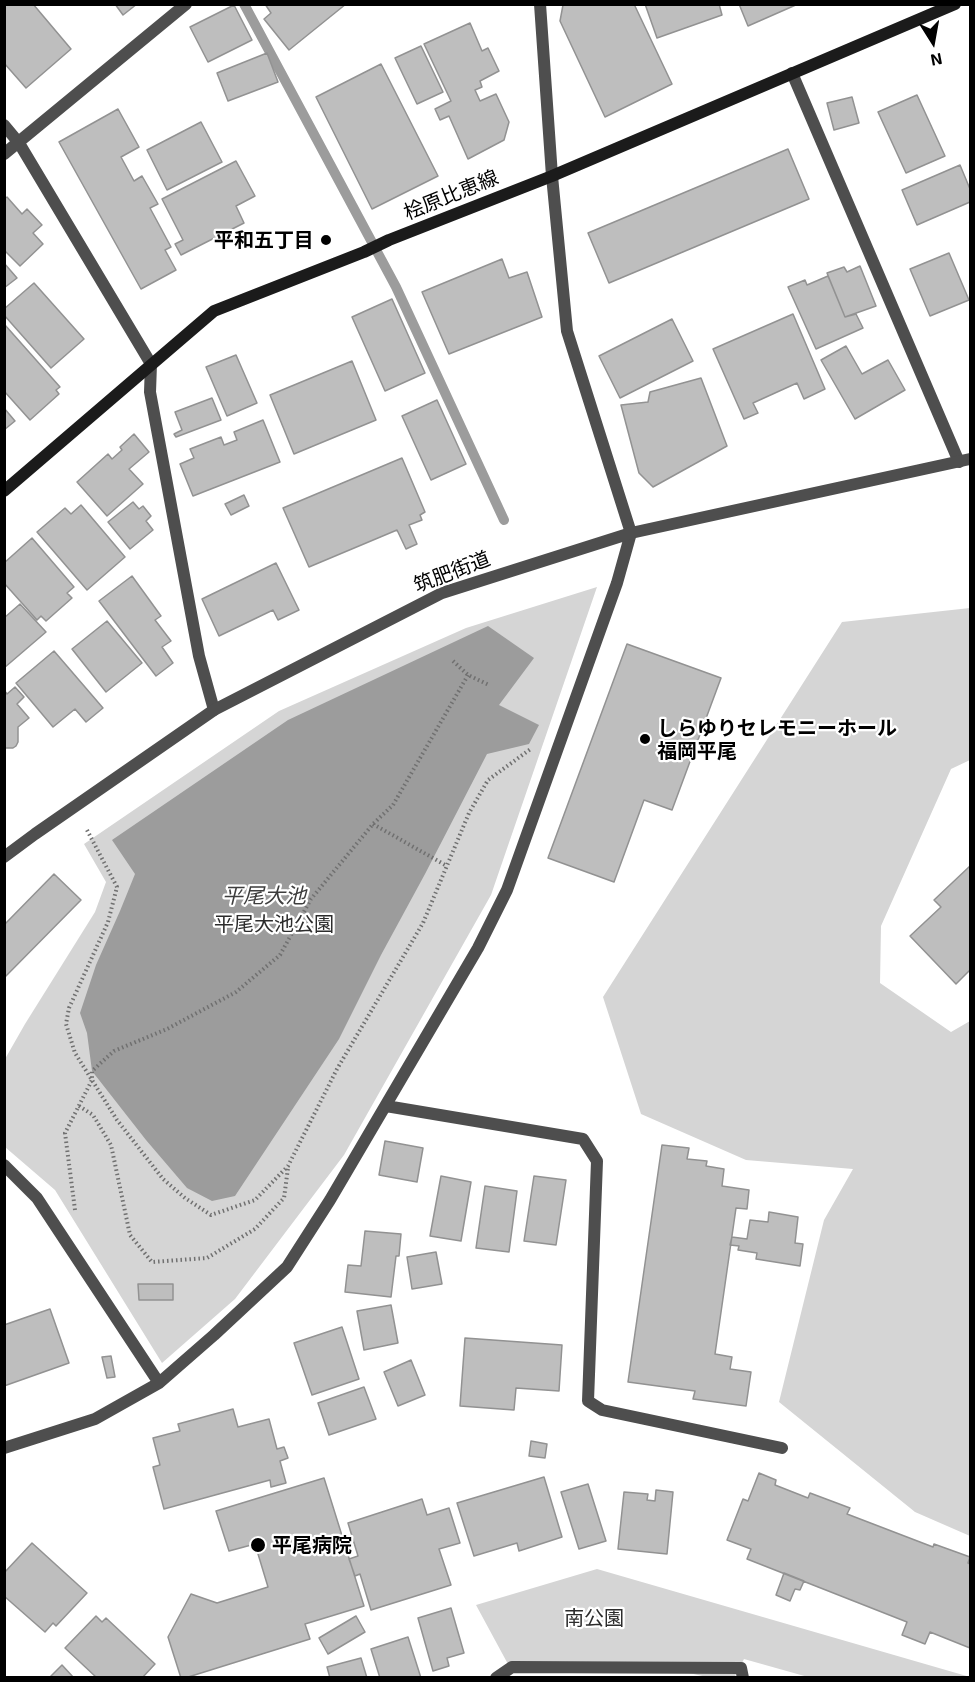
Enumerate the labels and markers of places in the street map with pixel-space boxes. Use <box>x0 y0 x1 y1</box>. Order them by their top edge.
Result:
place label: 平和五丁目 <box>214 228 314 252</box>
marker: 平和五丁目 <box>319 233 333 247</box>
place label: しらゆりセレモニーホール 福岡平尾 <box>657 716 897 763</box>
marker: しらゆりセレモニーホール 福岡平尾 <box>638 732 652 746</box>
place label: 平尾病院 <box>272 1533 352 1557</box>
marker: 平尾病院 <box>249 1536 267 1554</box>

